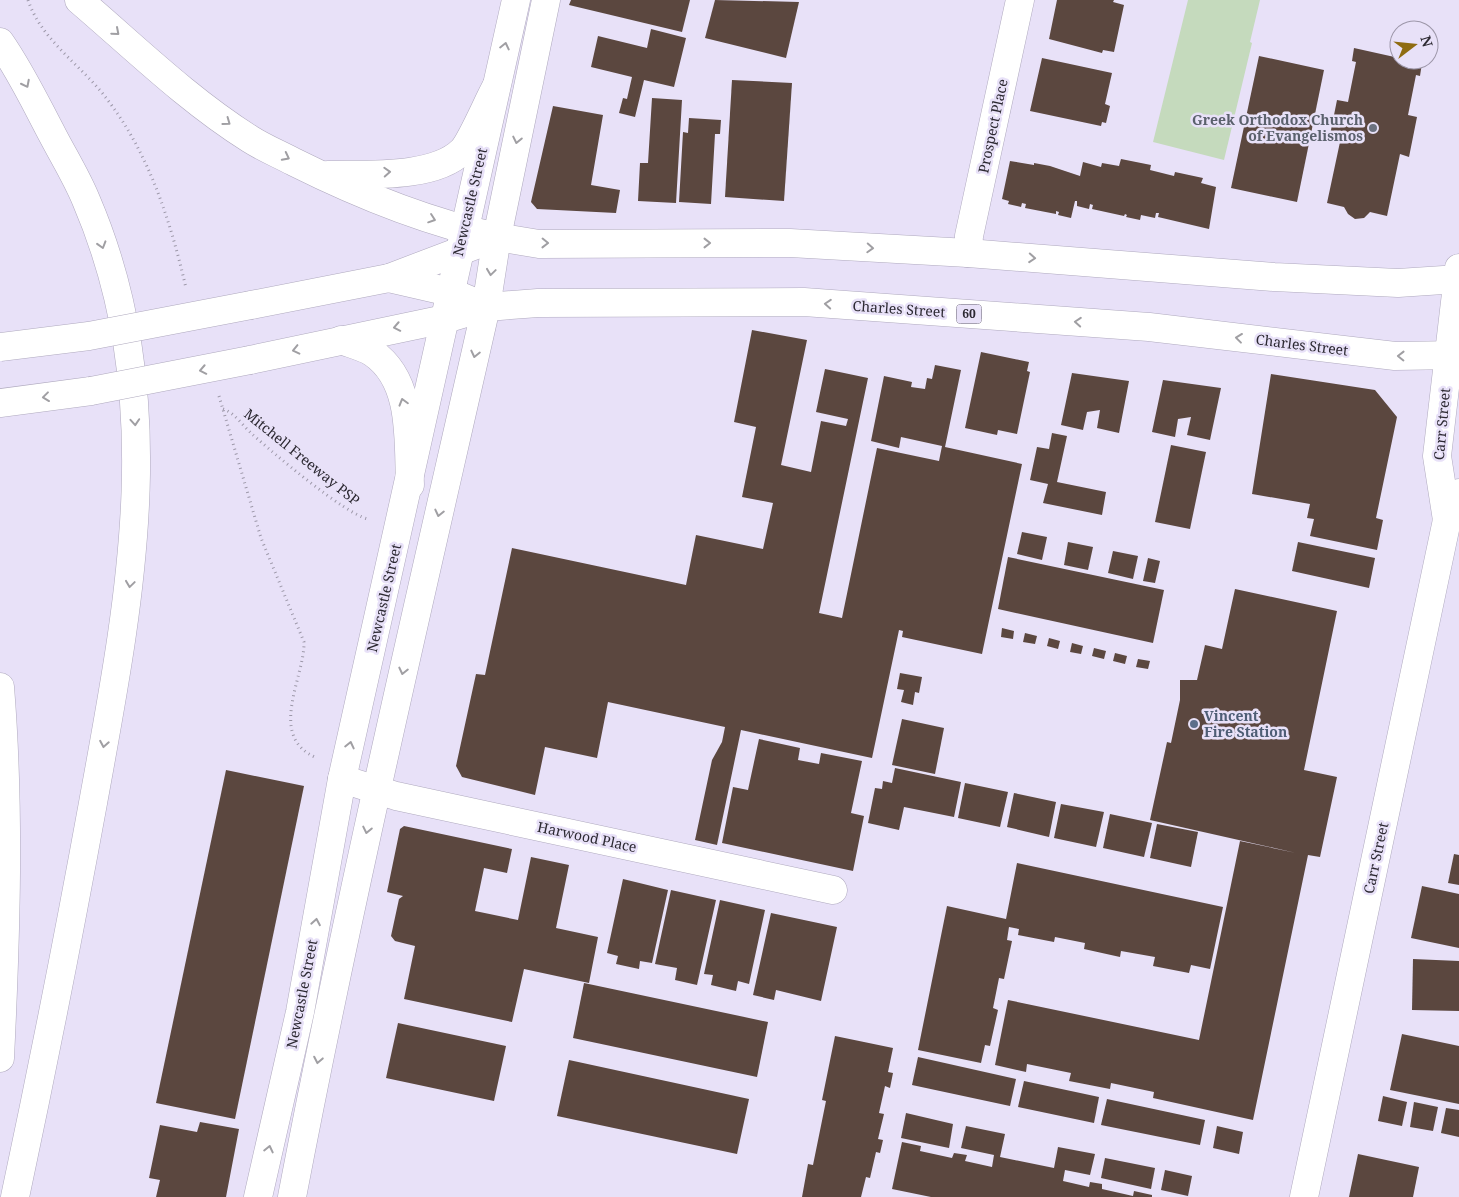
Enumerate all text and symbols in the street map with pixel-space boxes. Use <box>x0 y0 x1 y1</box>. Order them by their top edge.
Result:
north arrow <box>1389 20 1439 70</box>
one-way arrow <box>110 26 119 35</box>
text: N <box>1416 33 1438 49</box>
one-way arrow <box>499 42 510 51</box>
street label: Prospect Place <box>973 77 1012 175</box>
one-way arrow <box>20 78 30 87</box>
place label: Greek Orthodox Church of Evangelismos <box>1192 110 1363 145</box>
one-way arrow <box>221 116 231 125</box>
marker: Greek Orthodox Church of Evangelismos <box>1367 122 1379 134</box>
one-way arrow <box>512 136 522 144</box>
street label: Newcastle Street <box>448 146 491 258</box>
one-way arrow <box>281 151 290 162</box>
one-way arrow <box>384 167 392 178</box>
one-way arrow <box>427 214 435 224</box>
one-way arrow <box>542 238 549 248</box>
one-way arrow <box>704 238 712 248</box>
one-way arrow <box>96 241 106 249</box>
one-way arrow <box>866 242 874 253</box>
one-way arrow <box>1028 252 1036 263</box>
one-way arrow <box>487 268 497 276</box>
street label: Charles Street <box>852 296 946 321</box>
one-way arrow <box>824 298 832 309</box>
road number: 60 <box>956 304 982 324</box>
one-way arrow <box>1073 317 1081 328</box>
one-way arrow <box>393 322 402 332</box>
street label: Charles Street <box>1255 329 1349 360</box>
one-way arrow <box>1235 333 1243 344</box>
one-way arrow <box>291 344 300 355</box>
one-way arrow <box>471 350 481 359</box>
one-way arrow <box>1397 351 1404 361</box>
one-way arrow <box>198 364 207 375</box>
street label: Carr Street <box>1429 387 1454 461</box>
one-way arrow <box>41 391 49 402</box>
one-way arrow <box>399 398 409 406</box>
street label: Mitchell Freeway PSP <box>240 404 364 509</box>
one-way arrow <box>129 418 140 426</box>
one-way arrow <box>434 508 445 517</box>
street label: Newcastle Street <box>362 542 405 654</box>
one-way arrow <box>125 580 136 588</box>
one-way arrow <box>398 667 409 676</box>
place label: Vincent Fire Station <box>1204 706 1287 741</box>
marker: Vincent Fire Station <box>1188 718 1200 730</box>
one-way arrow <box>99 740 109 749</box>
one-way arrow <box>344 741 355 750</box>
street label: Harwood Place <box>536 817 639 856</box>
street label: Carr Street <box>1359 820 1392 895</box>
one-way arrow <box>362 825 373 834</box>
one-way arrow <box>311 917 321 926</box>
street label: Newcastle Street <box>282 938 321 1050</box>
one-way arrow <box>314 1056 324 1065</box>
one-way arrow <box>263 1145 274 1154</box>

